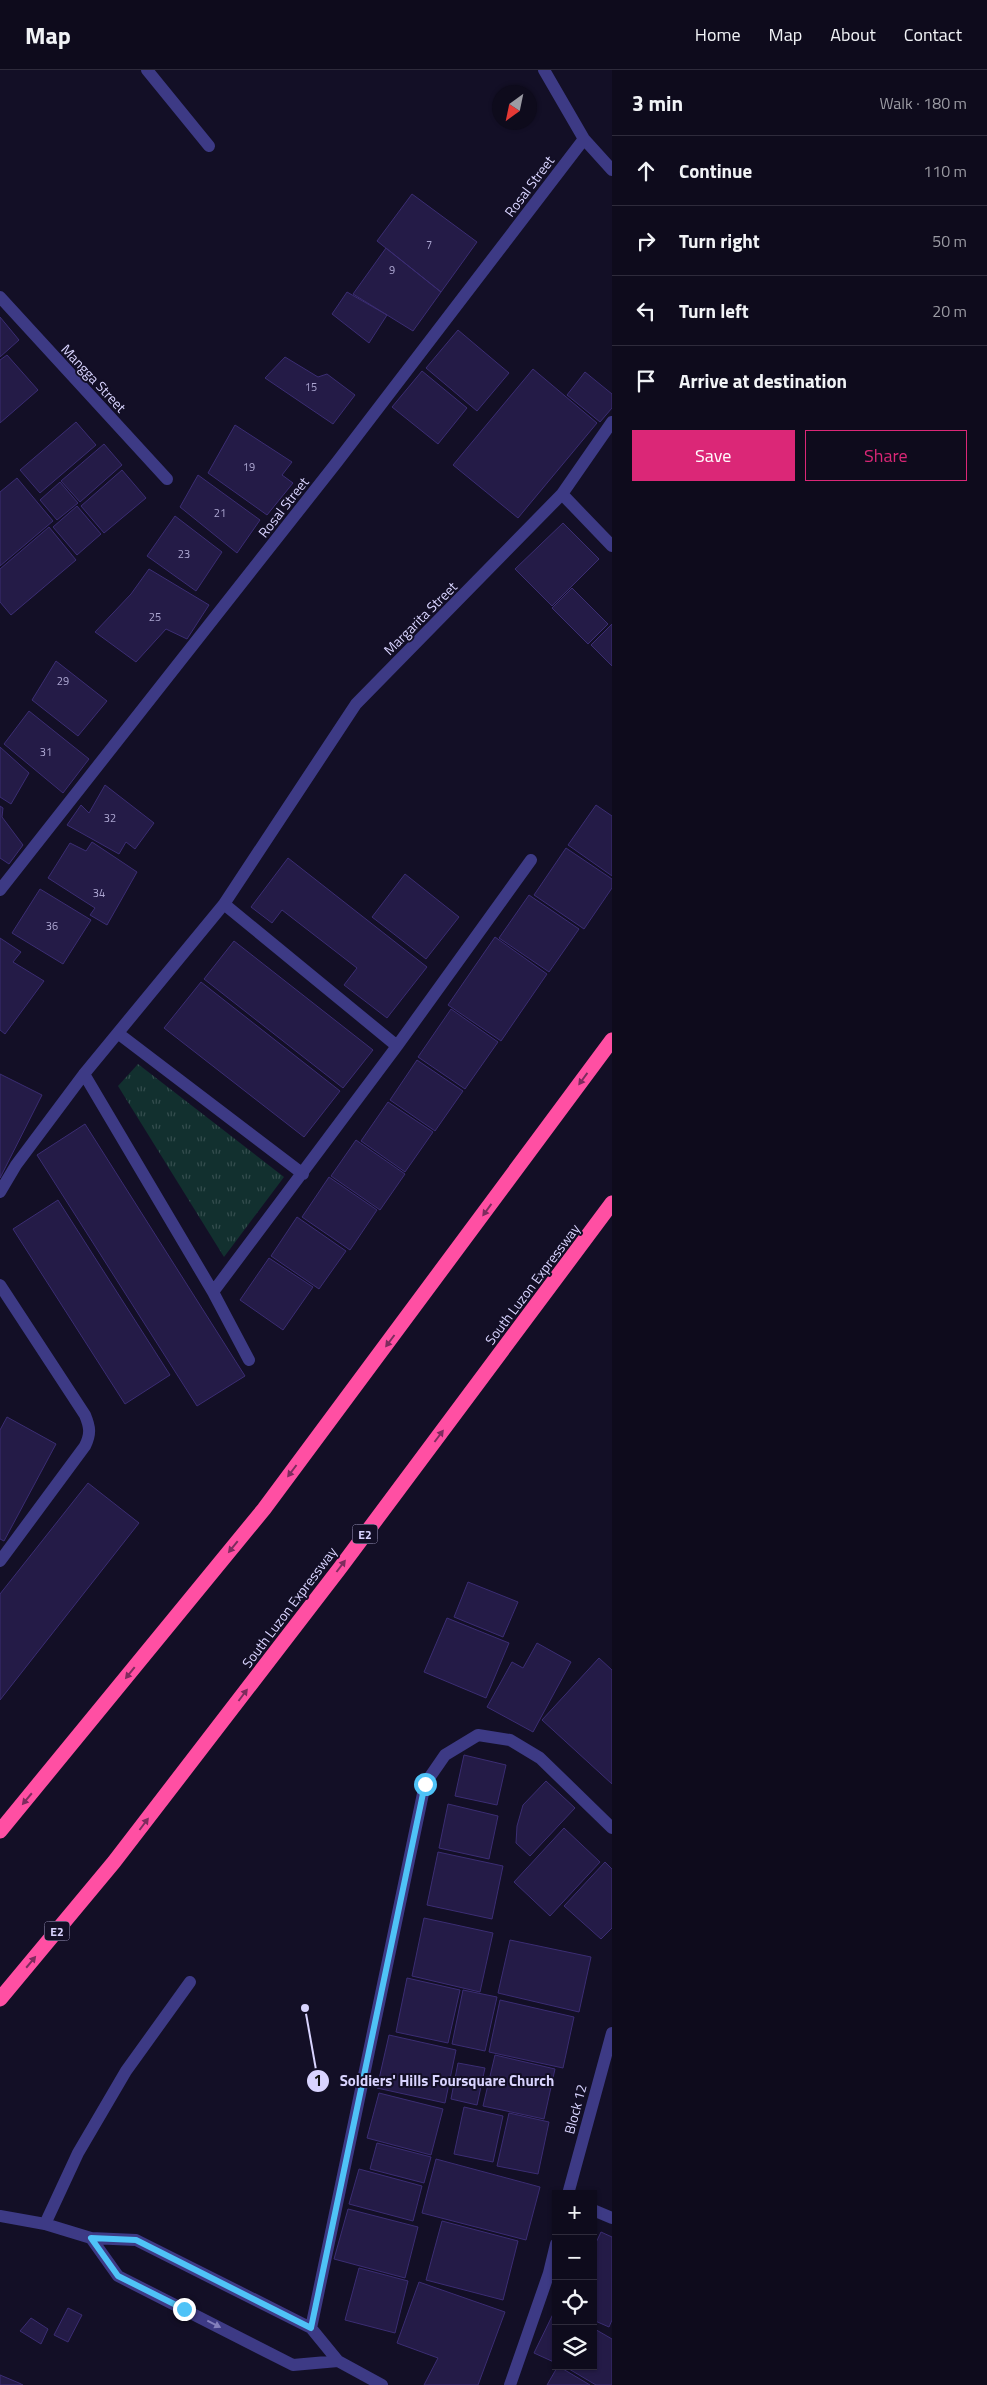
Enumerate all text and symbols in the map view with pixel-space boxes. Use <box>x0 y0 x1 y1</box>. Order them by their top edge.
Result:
text: Map <box>25 17 71 53</box>
text: Home <box>695 21 741 48</box>
text: Map <box>769 21 802 48</box>
text: About <box>830 21 876 48</box>
text: Contact <box>904 21 962 48</box>
north arrow <box>492 85 537 130</box>
text: 3 min <box>632 87 683 119</box>
text: Walk · 180 m <box>879 91 967 115</box>
street label: Rosal Street <box>499 151 559 221</box>
text: Continue <box>679 156 752 185</box>
icon: ahead <box>632 157 660 185</box>
text: 110 m <box>923 159 967 183</box>
text: Turn right <box>679 226 760 255</box>
icon: right <box>632 227 660 255</box>
text: 50 m <box>932 229 967 253</box>
house number: 7 <box>426 237 432 253</box>
house number: 9 <box>389 262 395 278</box>
text: Turn left <box>679 296 749 325</box>
icon: left <box>632 297 660 325</box>
text: 20 m <box>932 299 967 323</box>
street label: Mangga Street <box>57 339 131 417</box>
text: Arrive at destination <box>679 366 847 395</box>
icon: arrive <box>632 367 660 395</box>
house number: 15 <box>305 379 317 395</box>
button: Save <box>632 430 795 481</box>
button: Share <box>805 430 967 481</box>
house number: 19 <box>243 459 255 475</box>
street label: Rosal Street <box>253 472 313 542</box>
house number: 21 <box>214 505 226 521</box>
house number: 23 <box>178 546 190 562</box>
street label: Margarita Street <box>378 576 462 660</box>
house number: 25 <box>149 609 161 625</box>
house number: 29 <box>57 673 69 689</box>
house number: 31 <box>40 744 52 760</box>
house number: 32 <box>104 810 116 826</box>
house number: 34 <box>93 885 105 901</box>
house number: 36 <box>46 918 58 934</box>
one-way arrow <box>578 1072 588 1086</box>
one-way arrow <box>482 1203 492 1217</box>
street label: South Luzon Expressway <box>479 1219 585 1349</box>
one-way arrow <box>384 1334 395 1347</box>
one-way arrow <box>434 1429 444 1443</box>
one-way arrow <box>287 1464 298 1477</box>
road number: E2 <box>352 1525 378 1544</box>
one-way arrow <box>228 1540 239 1553</box>
street label: South Luzon Expressway <box>236 1542 342 1672</box>
one-way arrow <box>336 1560 347 1573</box>
one-way arrow <box>125 1666 136 1679</box>
one-way arrow <box>237 1689 248 1702</box>
route start <box>414 1773 437 1796</box>
one-way arrow <box>22 1792 33 1805</box>
one-way arrow <box>138 1818 149 1831</box>
road number: E2 <box>44 1922 70 1940</box>
one-way arrow <box>26 1956 37 1969</box>
callout: Soldiers' Hills Foursquare Church <box>305 2066 565 2096</box>
text: 1 <box>314 2069 322 2092</box>
text: Soldiers' Hills Foursquare Church <box>340 2069 554 2092</box>
street label: Block 12 <box>558 2082 592 2136</box>
map controls <box>552 2190 597 2370</box>
button: + <box>552 2190 597 2235</box>
button: − <box>552 2235 597 2280</box>
button: locate <box>552 2280 597 2325</box>
route end <box>173 2298 196 2321</box>
one-way arrow <box>206 2320 221 2328</box>
button: layers <box>552 2325 597 2370</box>

